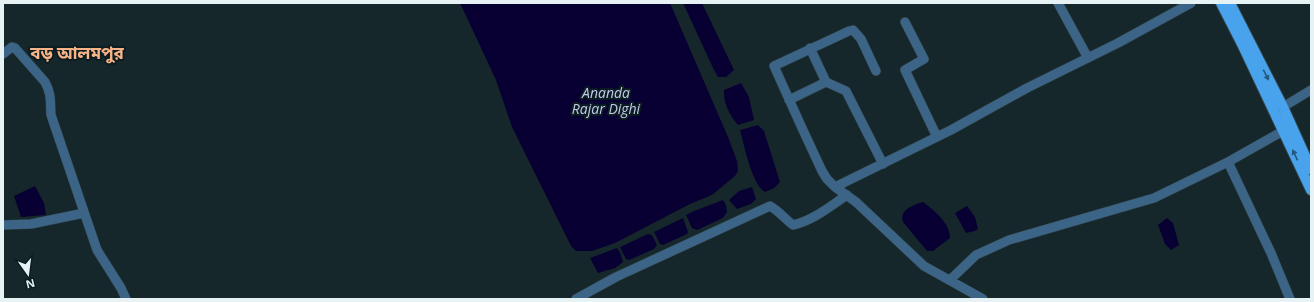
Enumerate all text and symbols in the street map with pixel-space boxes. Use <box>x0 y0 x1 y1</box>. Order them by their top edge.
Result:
district label: বড় আলমপুর <box>29 41 125 64</box>
one-way arrow <box>1263 70 1269 81</box>
water label: Ananda Rajar Dighi <box>572 83 641 118</box>
one-way arrow <box>1292 149 1298 161</box>
north arrow <box>8 254 48 294</box>
text: N <box>24 276 37 293</box>

